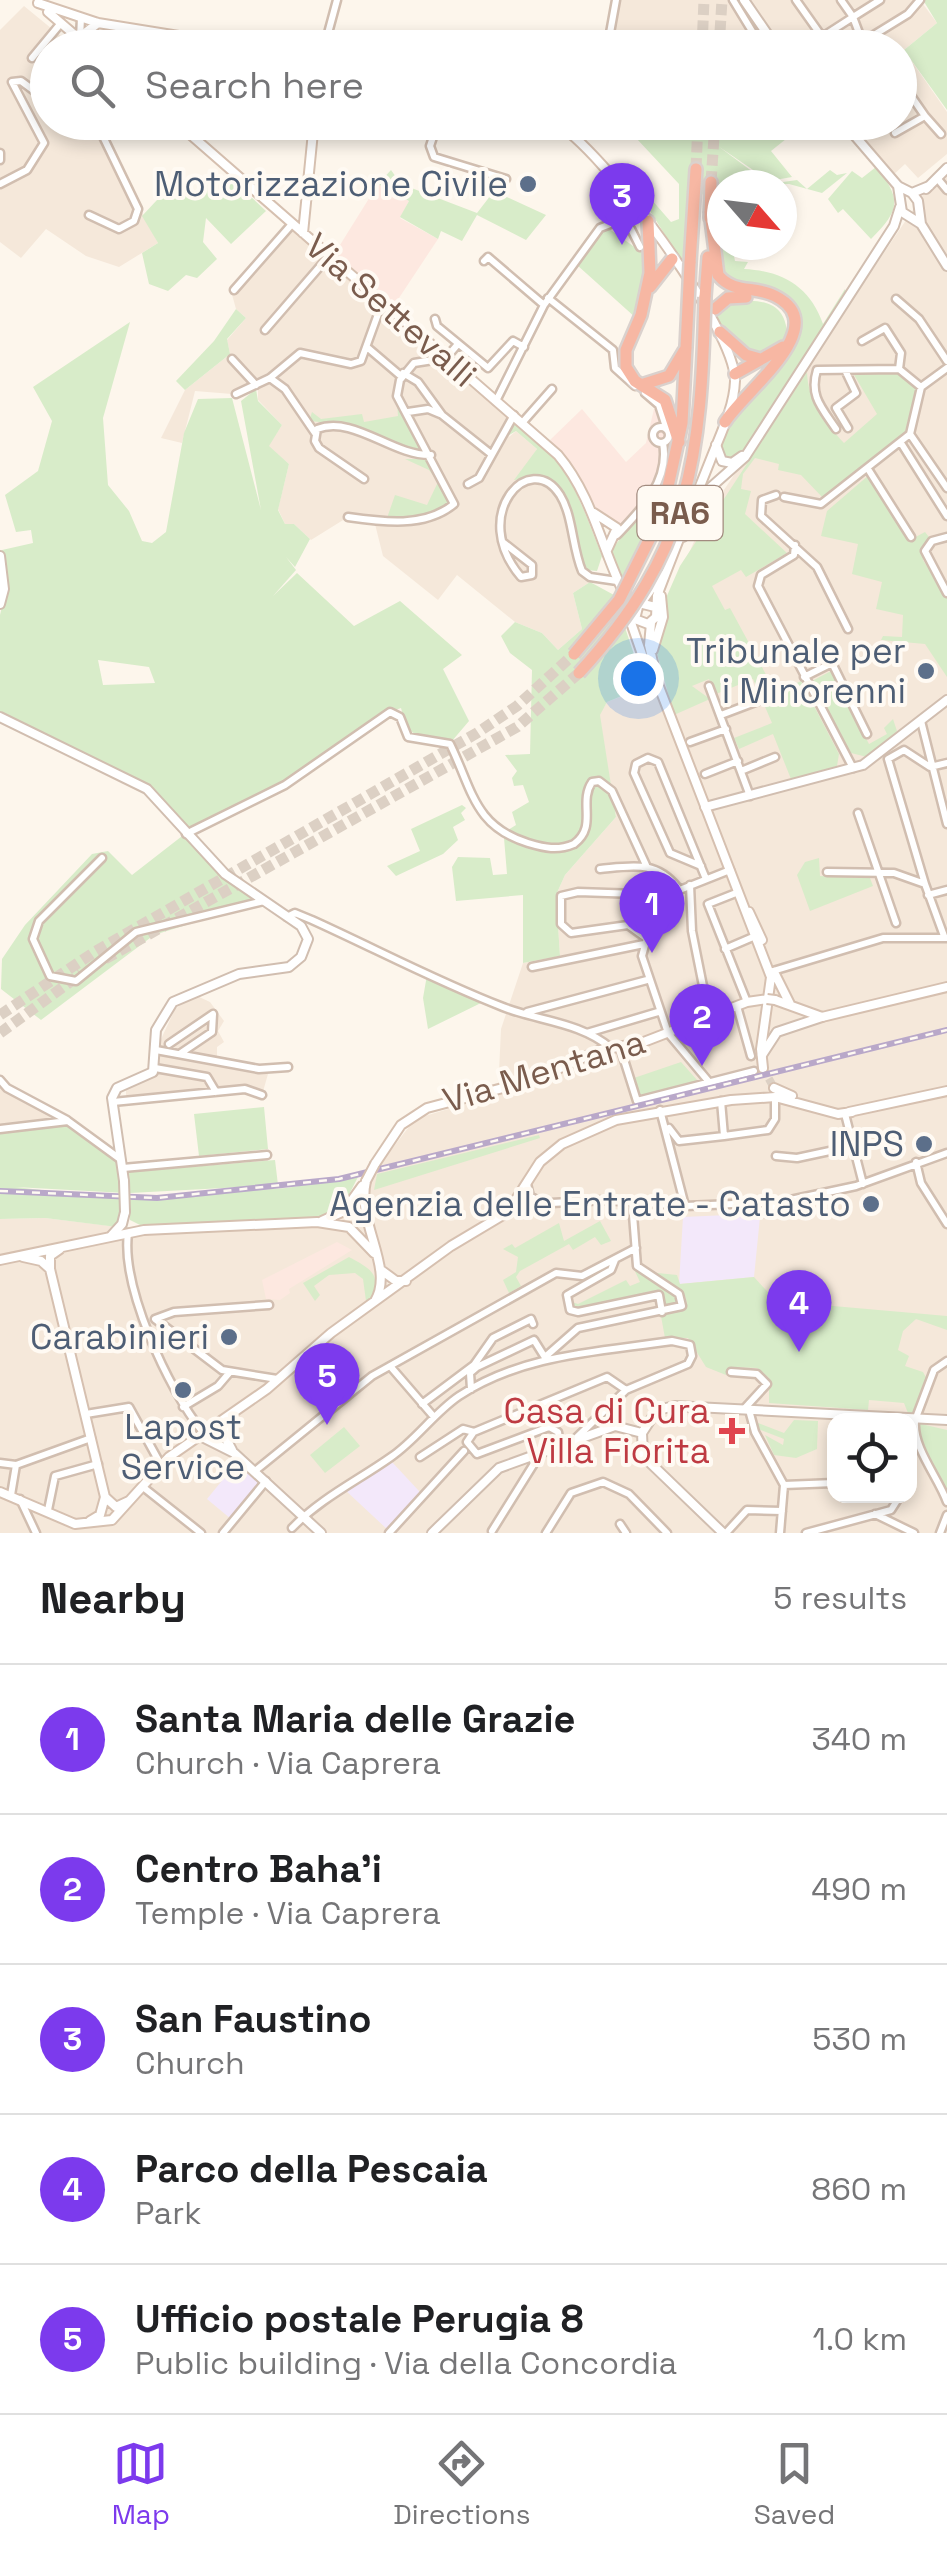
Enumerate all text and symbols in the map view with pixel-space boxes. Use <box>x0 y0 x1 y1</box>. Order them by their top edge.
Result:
search box <box>30 30 917 140</box>
icon: search <box>65 58 120 113</box>
text: Search here <box>145 61 364 109</box>
place label: Motorizzazione Civile <box>154 162 508 206</box>
pin: 3 <box>590 162 654 245</box>
north arrow <box>707 170 797 260</box>
marker: Motorizzazione Civile <box>517 173 539 195</box>
street label: Via Settevalli <box>296 224 486 396</box>
road number: RA6 <box>638 486 722 540</box>
place label: Tribunale per i Minorenni <box>686 629 906 713</box>
your location <box>613 653 664 704</box>
marker: Tribunale per i Minorenni <box>915 660 937 682</box>
pin: 1 <box>620 870 684 953</box>
pin: 2 <box>670 984 734 1066</box>
street label: Via Mentana <box>438 1019 650 1123</box>
place label: INPS <box>830 1122 904 1166</box>
marker: INPS <box>913 1133 935 1155</box>
place label: Agenzia delle Entrate - Catasto <box>329 1182 851 1226</box>
marker: Agenzia delle Entrate - Catasto <box>860 1193 882 1215</box>
pin: 4 <box>766 1270 832 1352</box>
place label: Carabinieri <box>30 1315 209 1359</box>
marker: Carabinieri <box>218 1326 240 1348</box>
pin: 5 <box>294 1342 360 1425</box>
marker: Lapost Service <box>172 1379 194 1401</box>
place label: Casa di Cura Villa Fiorita <box>503 1389 710 1473</box>
place label: Lapost Service <box>121 1405 245 1489</box>
map controls <box>827 1413 917 1503</box>
button: locate <box>827 1413 917 1503</box>
marker: Casa di Cura Villa Fiorita <box>719 1418 745 1444</box>
text: Nearby <box>40 1572 186 1625</box>
text: 5 results <box>773 1578 907 1618</box>
text: Santa Maria delle Grazie <box>135 1695 575 1743</box>
text: 1 <box>65 1719 80 1759</box>
text: 340 m <box>811 1719 907 1759</box>
text: Church · Via Caprera <box>135 1743 441 1783</box>
text: Centro Baha'i <box>135 1845 382 1893</box>
text: 2 <box>63 1869 82 1909</box>
text: 490 m <box>811 1869 907 1909</box>
text: Temple · Via Caprera <box>135 1893 441 1933</box>
text: San Faustino <box>135 1995 372 2043</box>
text: 3 <box>63 2019 82 2059</box>
text: 530 m <box>812 2019 907 2059</box>
text: Church <box>135 2043 245 2083</box>
text: Parco della Pescaia <box>135 2145 488 2193</box>
text: 4 <box>62 2169 83 2209</box>
text: 860 m <box>811 2169 907 2209</box>
text: Park <box>135 2193 202 2233</box>
text: Ufficio postale Perugia 8 <box>135 2295 583 2343</box>
text: 5 <box>63 2319 82 2359</box>
text: 1.0 km <box>813 2319 907 2359</box>
text: Public building · Via della Concordia <box>135 2343 677 2383</box>
tab: Map <box>112 2436 170 2532</box>
tab: Directions <box>393 2436 530 2532</box>
tab: Saved <box>754 2436 835 2532</box>

